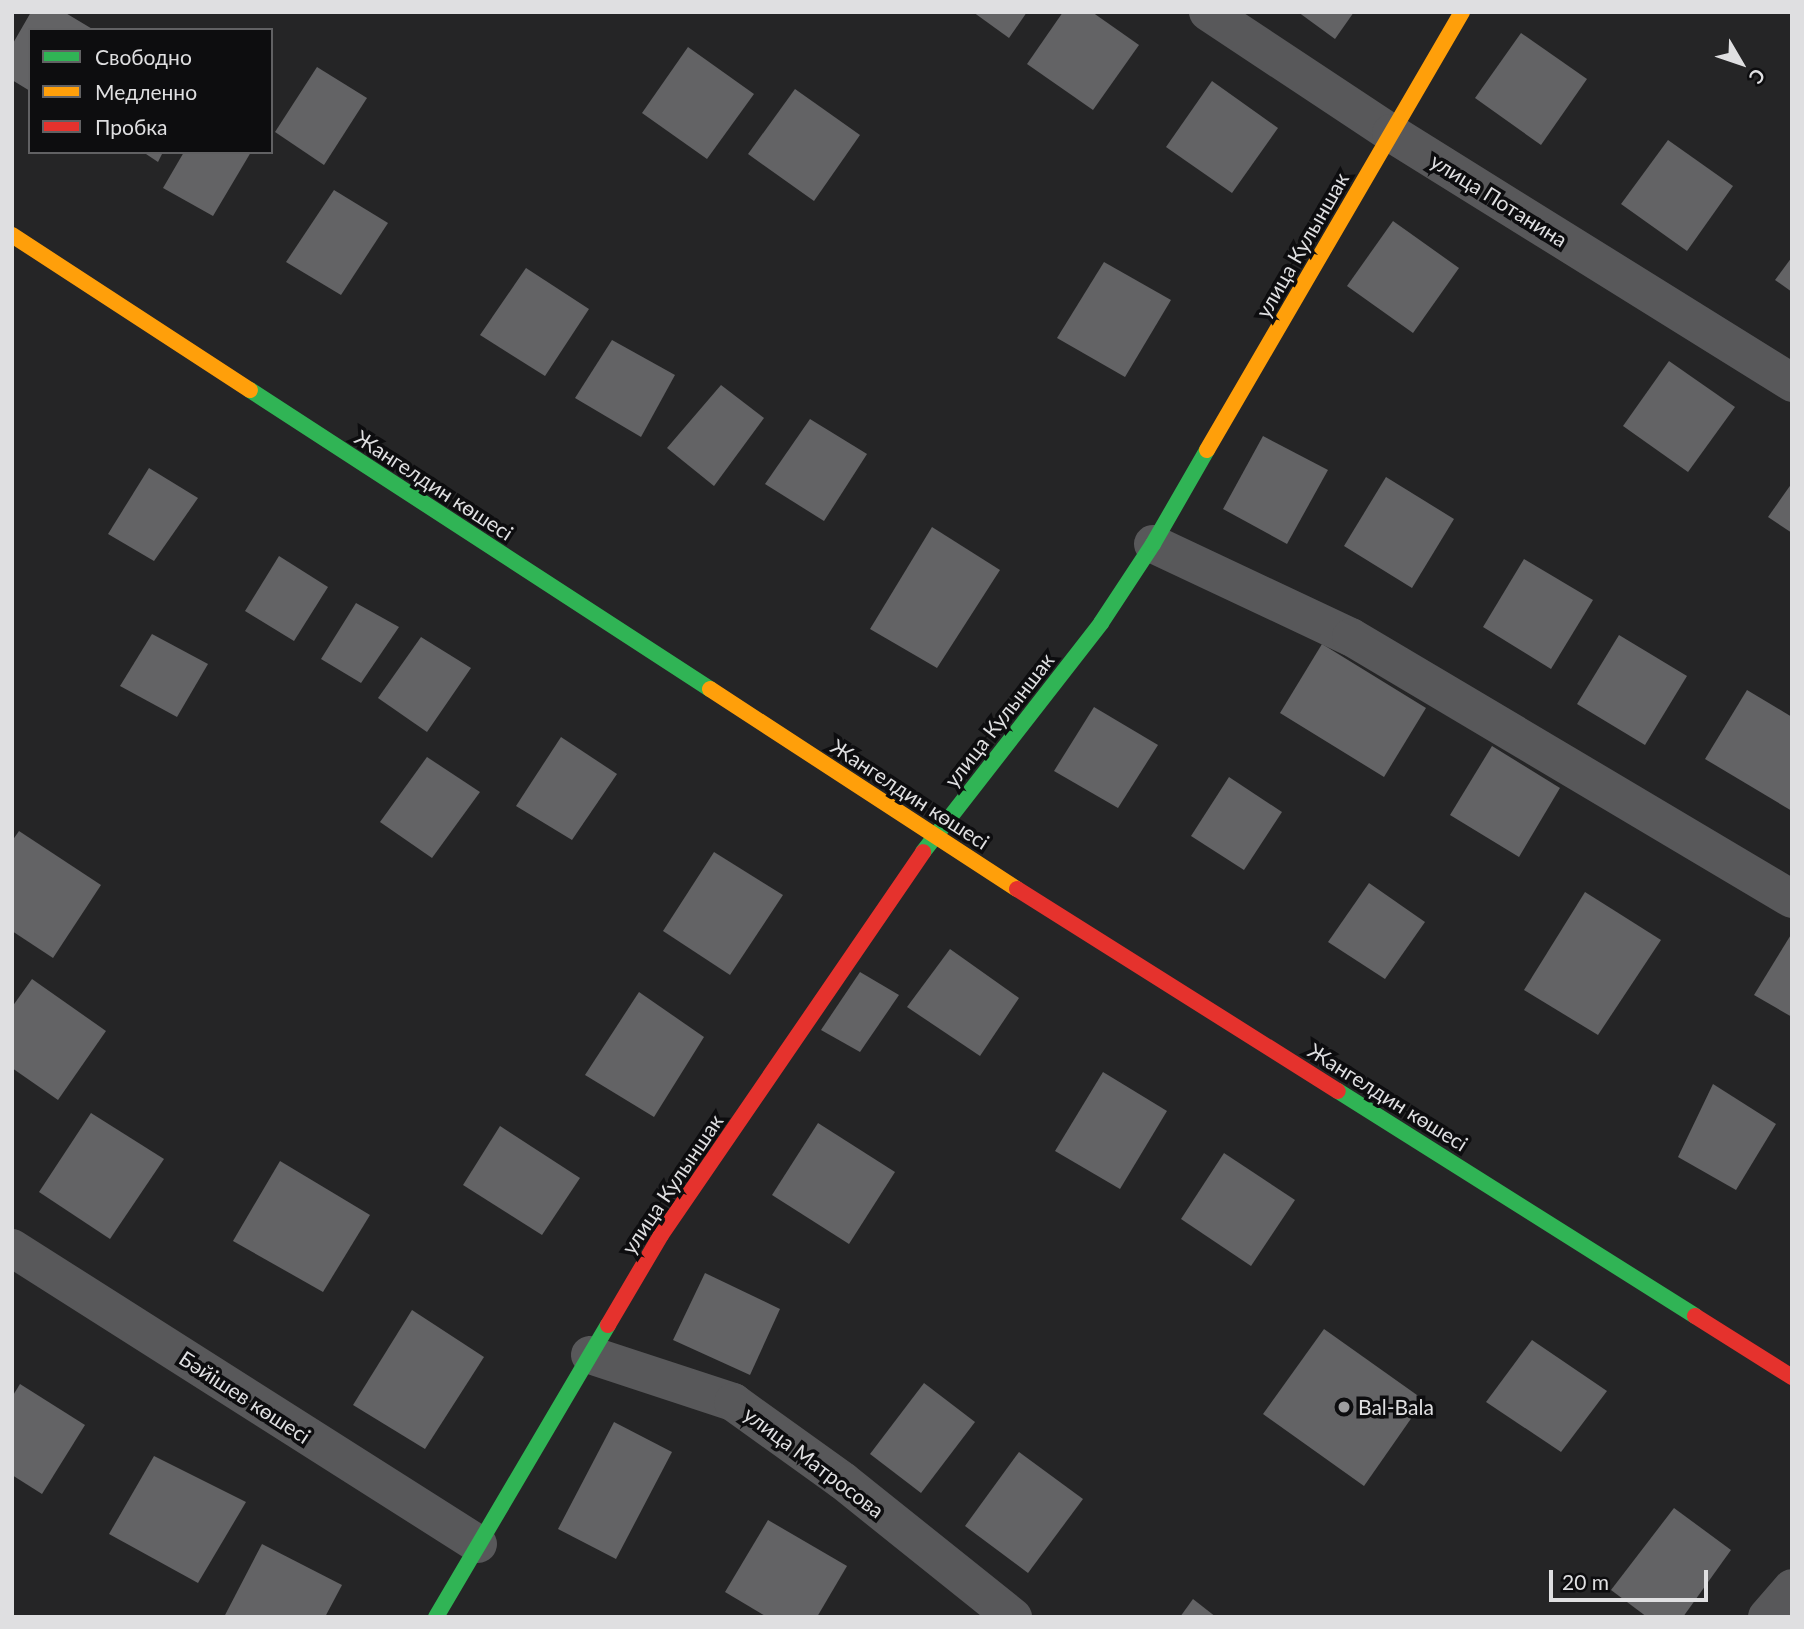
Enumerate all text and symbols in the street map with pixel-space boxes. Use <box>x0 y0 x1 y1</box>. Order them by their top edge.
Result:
legend <box>28 28 273 154</box>
north arrow <box>1706 28 1776 98</box>
text: Свободно <box>95 44 192 69</box>
text: С <box>1745 64 1771 89</box>
text: Медленно <box>95 79 197 104</box>
text: Пробка <box>95 114 168 139</box>
street label: улица Потанина <box>1426 148 1572 252</box>
street label: улица Кулыншак <box>1250 168 1354 322</box>
street label: Жангелдин көшесі <box>350 424 518 546</box>
street label: улица Кулыншак <box>939 648 1059 792</box>
street label: Жангелдин көшесі <box>826 733 994 855</box>
street label: Жангелдин көшесі <box>1304 1038 1472 1156</box>
street label: улица Кулыншак <box>616 1109 728 1259</box>
street label: Бәйішев көшесі <box>175 1345 315 1449</box>
place label: Bal-Bala <box>1358 1394 1434 1420</box>
marker: Bal-Bala <box>1336 1399 1352 1415</box>
street label: улица Матросова <box>739 1401 889 1523</box>
scale bar <box>1552 1556 1711 1600</box>
text: 20 m <box>1562 1569 1609 1594</box>

